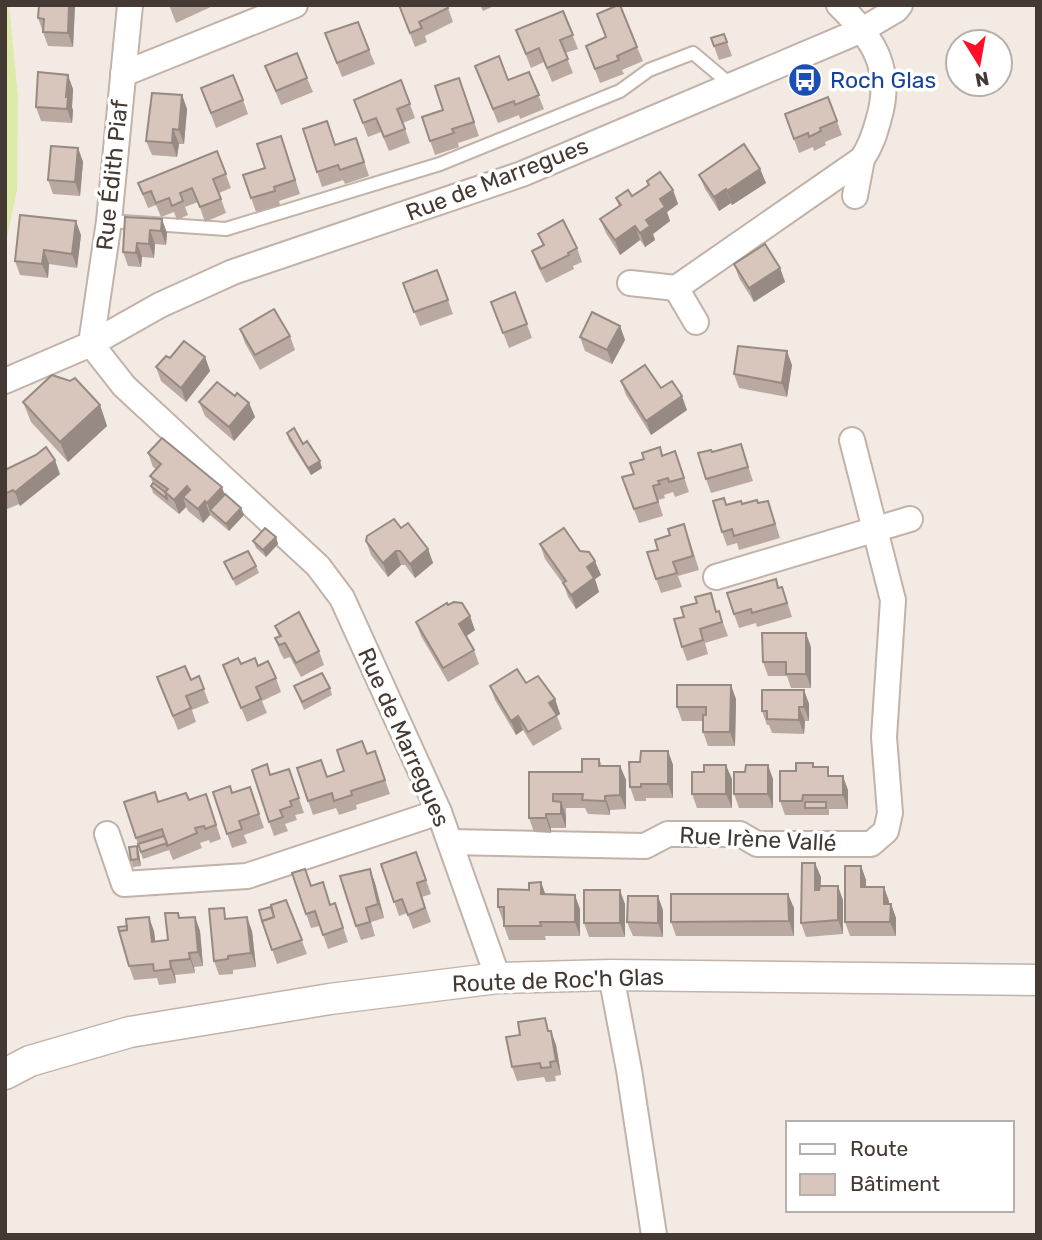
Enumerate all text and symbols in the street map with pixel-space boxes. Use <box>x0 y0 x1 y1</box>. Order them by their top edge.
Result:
north arrow <box>944 28 1014 98</box>
bus stop icon: Roch Glas <box>786 61 824 99</box>
place label: Roch Glas <box>830 66 936 94</box>
text: N <box>973 67 991 92</box>
street label: Rue Édith Piaf <box>90 98 134 252</box>
street label: Rue de Marregues <box>402 131 592 227</box>
street label: Rue de Marregues <box>352 643 456 831</box>
street label: Rue Irène Vallé <box>679 821 837 857</box>
street label: Route de Roc'h Glas <box>451 962 665 998</box>
legend <box>786 1121 1014 1212</box>
text: Route <box>850 1136 908 1161</box>
text: Bâtiment <box>850 1171 940 1196</box>

